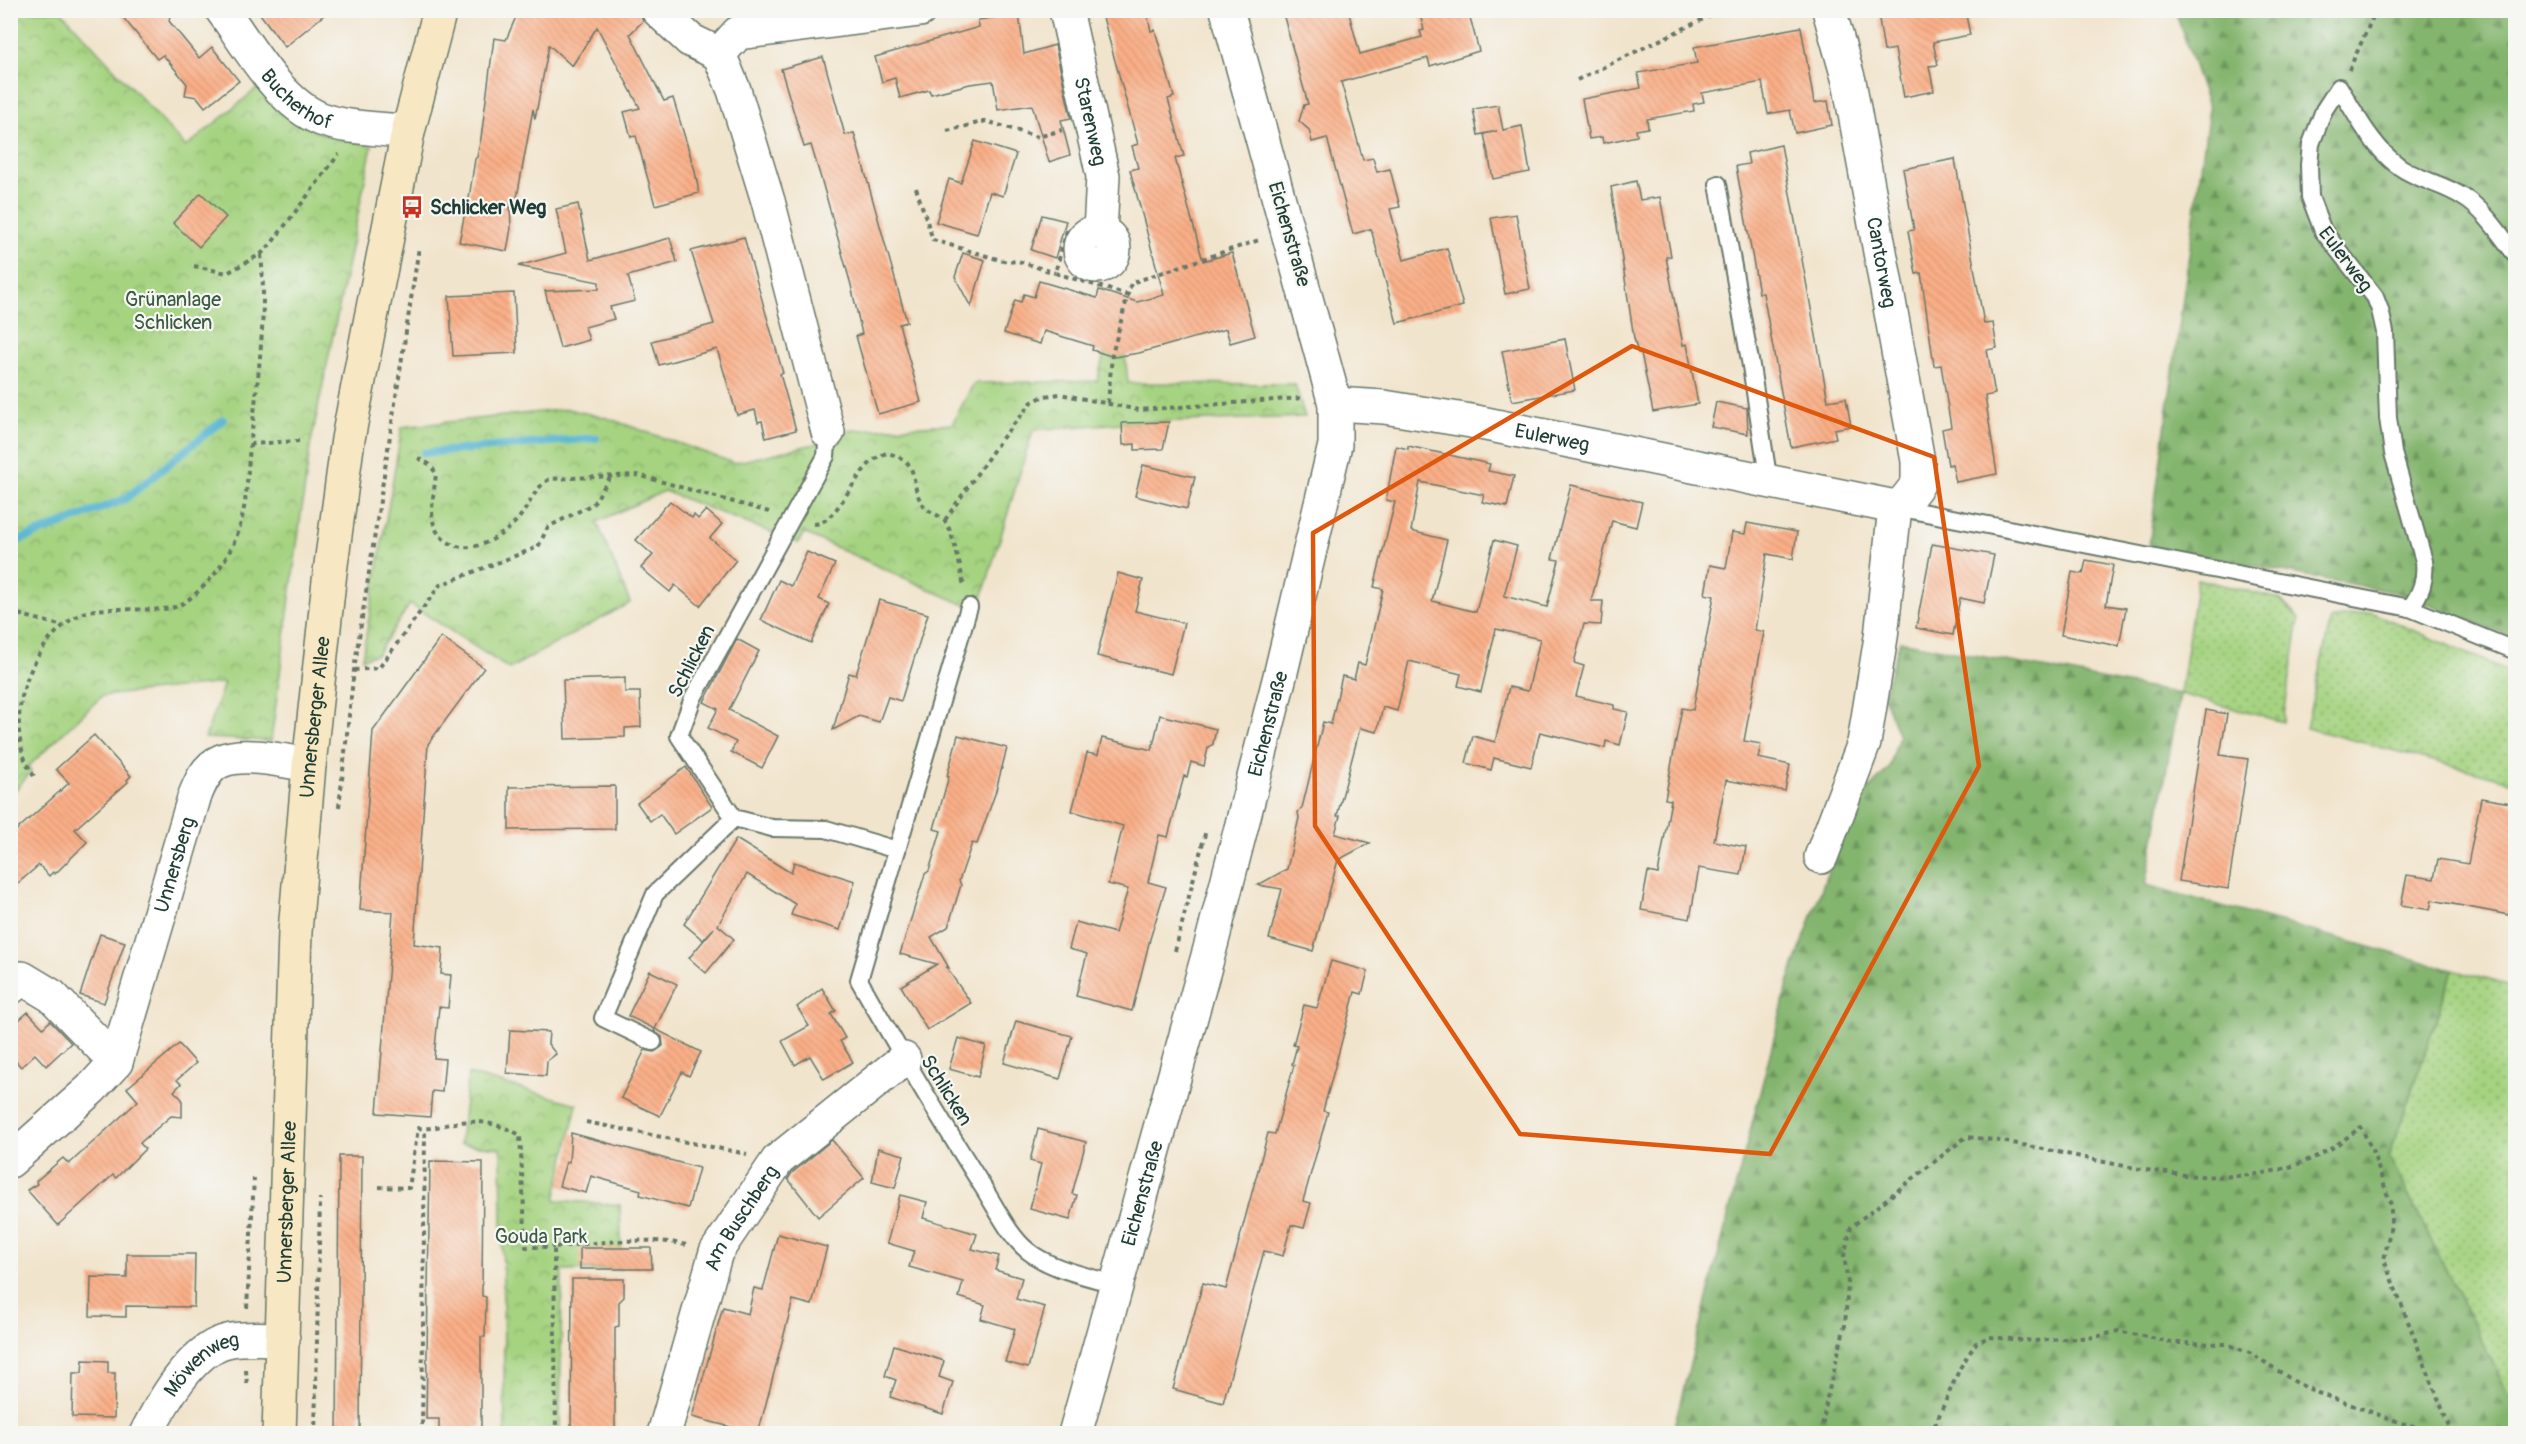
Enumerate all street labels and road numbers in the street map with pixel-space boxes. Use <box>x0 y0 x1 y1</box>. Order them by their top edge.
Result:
street label: Bucherhof <box>255 64 336 135</box>
street label: Starenweg <box>1068 75 1112 168</box>
street label: Eichenstraße <box>1263 179 1316 290</box>
street label: Cantorweg <box>1861 215 1902 310</box>
street label: Eulerweg <box>2313 222 2378 297</box>
street label: Eulerweg <box>1512 418 1592 458</box>
street label: Schlicken <box>662 620 720 702</box>
street label: Unnersberger Allee <box>294 635 336 799</box>
street label: Eichenstraße <box>1243 668 1294 779</box>
street label: Unnersberg <box>149 814 201 916</box>
street label: Schlicken <box>915 1050 978 1130</box>
street label: Unnersberger Allee <box>272 1120 302 1284</box>
street label: Eichenstraße <box>1116 1138 1169 1249</box>
street label: Am Buschberg <box>699 1160 784 1274</box>
street label: Möwenweg <box>158 1327 241 1402</box>

